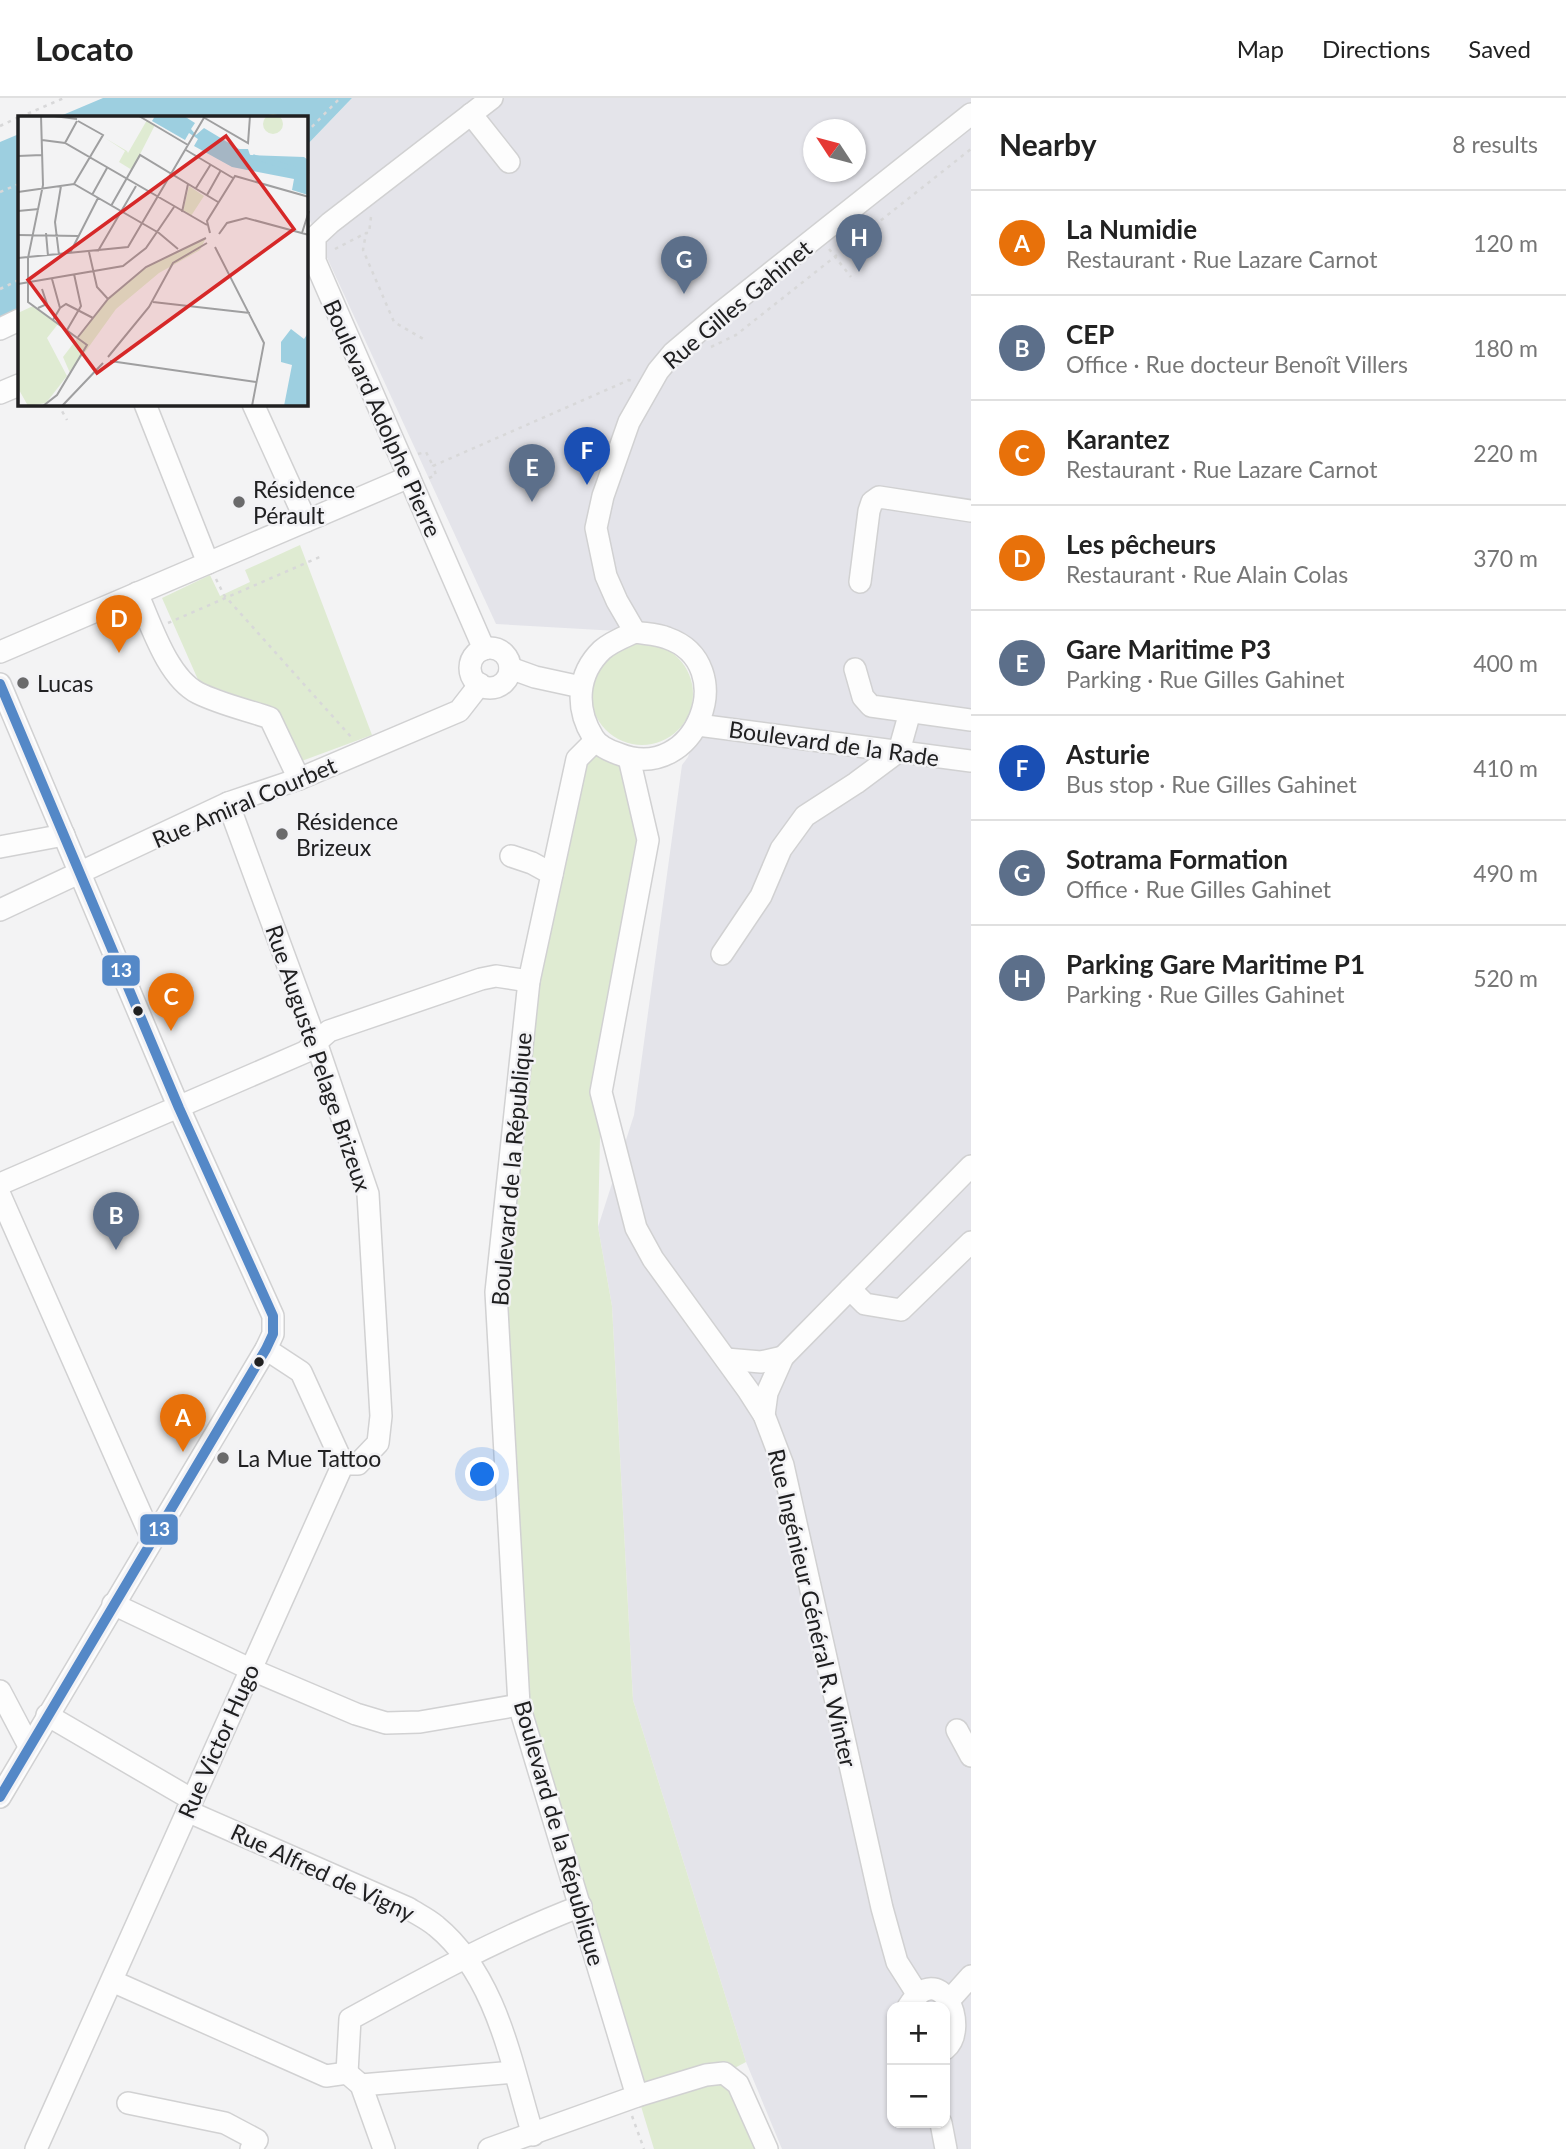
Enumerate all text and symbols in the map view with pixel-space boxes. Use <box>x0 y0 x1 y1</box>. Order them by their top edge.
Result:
text: Locato <box>35 28 134 68</box>
text: Map <box>1237 34 1284 63</box>
text: Directions <box>1322 34 1430 63</box>
text: Saved <box>1468 34 1531 63</box>
inset map <box>18 116 308 406</box>
north arrow <box>803 119 866 182</box>
text: Nearby <box>999 126 1097 162</box>
text: 8 results <box>1452 130 1538 158</box>
text: La Numidie <box>1066 213 1197 245</box>
pin: H <box>836 214 882 272</box>
text: A <box>1014 229 1030 257</box>
text: 120 m <box>1473 229 1538 257</box>
street label: Rue Gilles Gahinet <box>657 234 817 374</box>
pin: G <box>661 236 707 294</box>
text: Restaurant · Rue Lazare Carnot <box>1066 245 1377 273</box>
street label: Boulevard Adolphe Pierre <box>318 295 448 541</box>
text: CEP <box>1066 318 1114 350</box>
text: B <box>1014 334 1030 362</box>
text: 180 m <box>1473 334 1538 362</box>
text: Office · Rue docteur Benoît Villers <box>1066 350 1408 378</box>
text: Karantez <box>1066 423 1170 455</box>
pin: F <box>564 427 610 485</box>
text: C <box>1014 439 1030 467</box>
text: 220 m <box>1473 439 1538 467</box>
pin: E <box>509 444 555 502</box>
text: Restaurant · Rue Lazare Carnot <box>1066 455 1377 483</box>
place label: Résidence Pérault <box>253 475 355 529</box>
marker: Résidence Pérault <box>231 494 247 510</box>
text: Les pêcheurs <box>1066 528 1216 560</box>
text: D <box>1013 544 1031 572</box>
text: 370 m <box>1473 544 1538 572</box>
text: Restaurant · Rue Alain Colas <box>1066 560 1348 588</box>
pin: D <box>96 595 142 653</box>
text: Gare Maritime P3 <box>1066 633 1271 665</box>
text: E <box>1015 649 1029 677</box>
text: 400 m <box>1473 649 1538 677</box>
text: Parking · Rue Gilles Gahinet <box>1066 665 1345 693</box>
place label: Lucas <box>37 669 93 697</box>
marker: Lucas <box>15 675 31 691</box>
street label: Boulevard de la Rade <box>727 714 941 772</box>
text: Asturie <box>1066 738 1150 770</box>
street label: Rue Amiral Courbet <box>148 750 341 853</box>
text: F <box>1015 754 1029 782</box>
text: 410 m <box>1473 754 1538 782</box>
text: Bus stop · Rue Gilles Gahinet <box>1066 770 1357 798</box>
place label: Résidence Brizeux <box>296 807 398 861</box>
marker: Résidence Brizeux <box>274 826 290 842</box>
text: Sotrama Formation <box>1066 843 1288 875</box>
text: G <box>1014 859 1030 887</box>
text: 490 m <box>1473 859 1538 887</box>
text: Office · Rue Gilles Gahinet <box>1066 875 1331 903</box>
street label: Rue Auguste Pelage Brizeux <box>260 921 378 1196</box>
text: Parking Gare Maritime P1 <box>1066 948 1365 980</box>
line badge: 13 <box>101 954 141 987</box>
text: 13 <box>110 958 132 981</box>
text: H <box>1013 964 1031 992</box>
text: 520 m <box>1473 964 1538 992</box>
pin: C <box>148 973 194 1031</box>
text: Parking · Rue Gilles Gahinet <box>1066 980 1345 1008</box>
unlabelled marker <box>131 1004 145 1018</box>
street label: Boulevard de la République <box>485 1031 537 1307</box>
pin: B <box>93 1192 139 1250</box>
unlabelled marker <box>252 1355 266 1369</box>
pin: A <box>160 1394 206 1452</box>
place label: La Mue Tattoo <box>237 1444 381 1472</box>
street label: Rue Ingénieur Général R. Winter <box>763 1446 863 1770</box>
marker: La Mue Tattoo <box>215 1450 231 1466</box>
your location <box>465 1457 499 1491</box>
line badge: 13 <box>139 1513 179 1546</box>
text: 13 <box>148 1517 170 1540</box>
street label: Rue Victor Hugo <box>171 1659 265 1823</box>
street label: Boulevard de la République <box>509 1697 611 1969</box>
street label: Rue Alfred de Vigny <box>227 1817 419 1927</box>
map controls <box>887 2002 950 2128</box>
button: + <box>887 2002 950 2065</box>
button: − <box>887 2065 950 2128</box>

